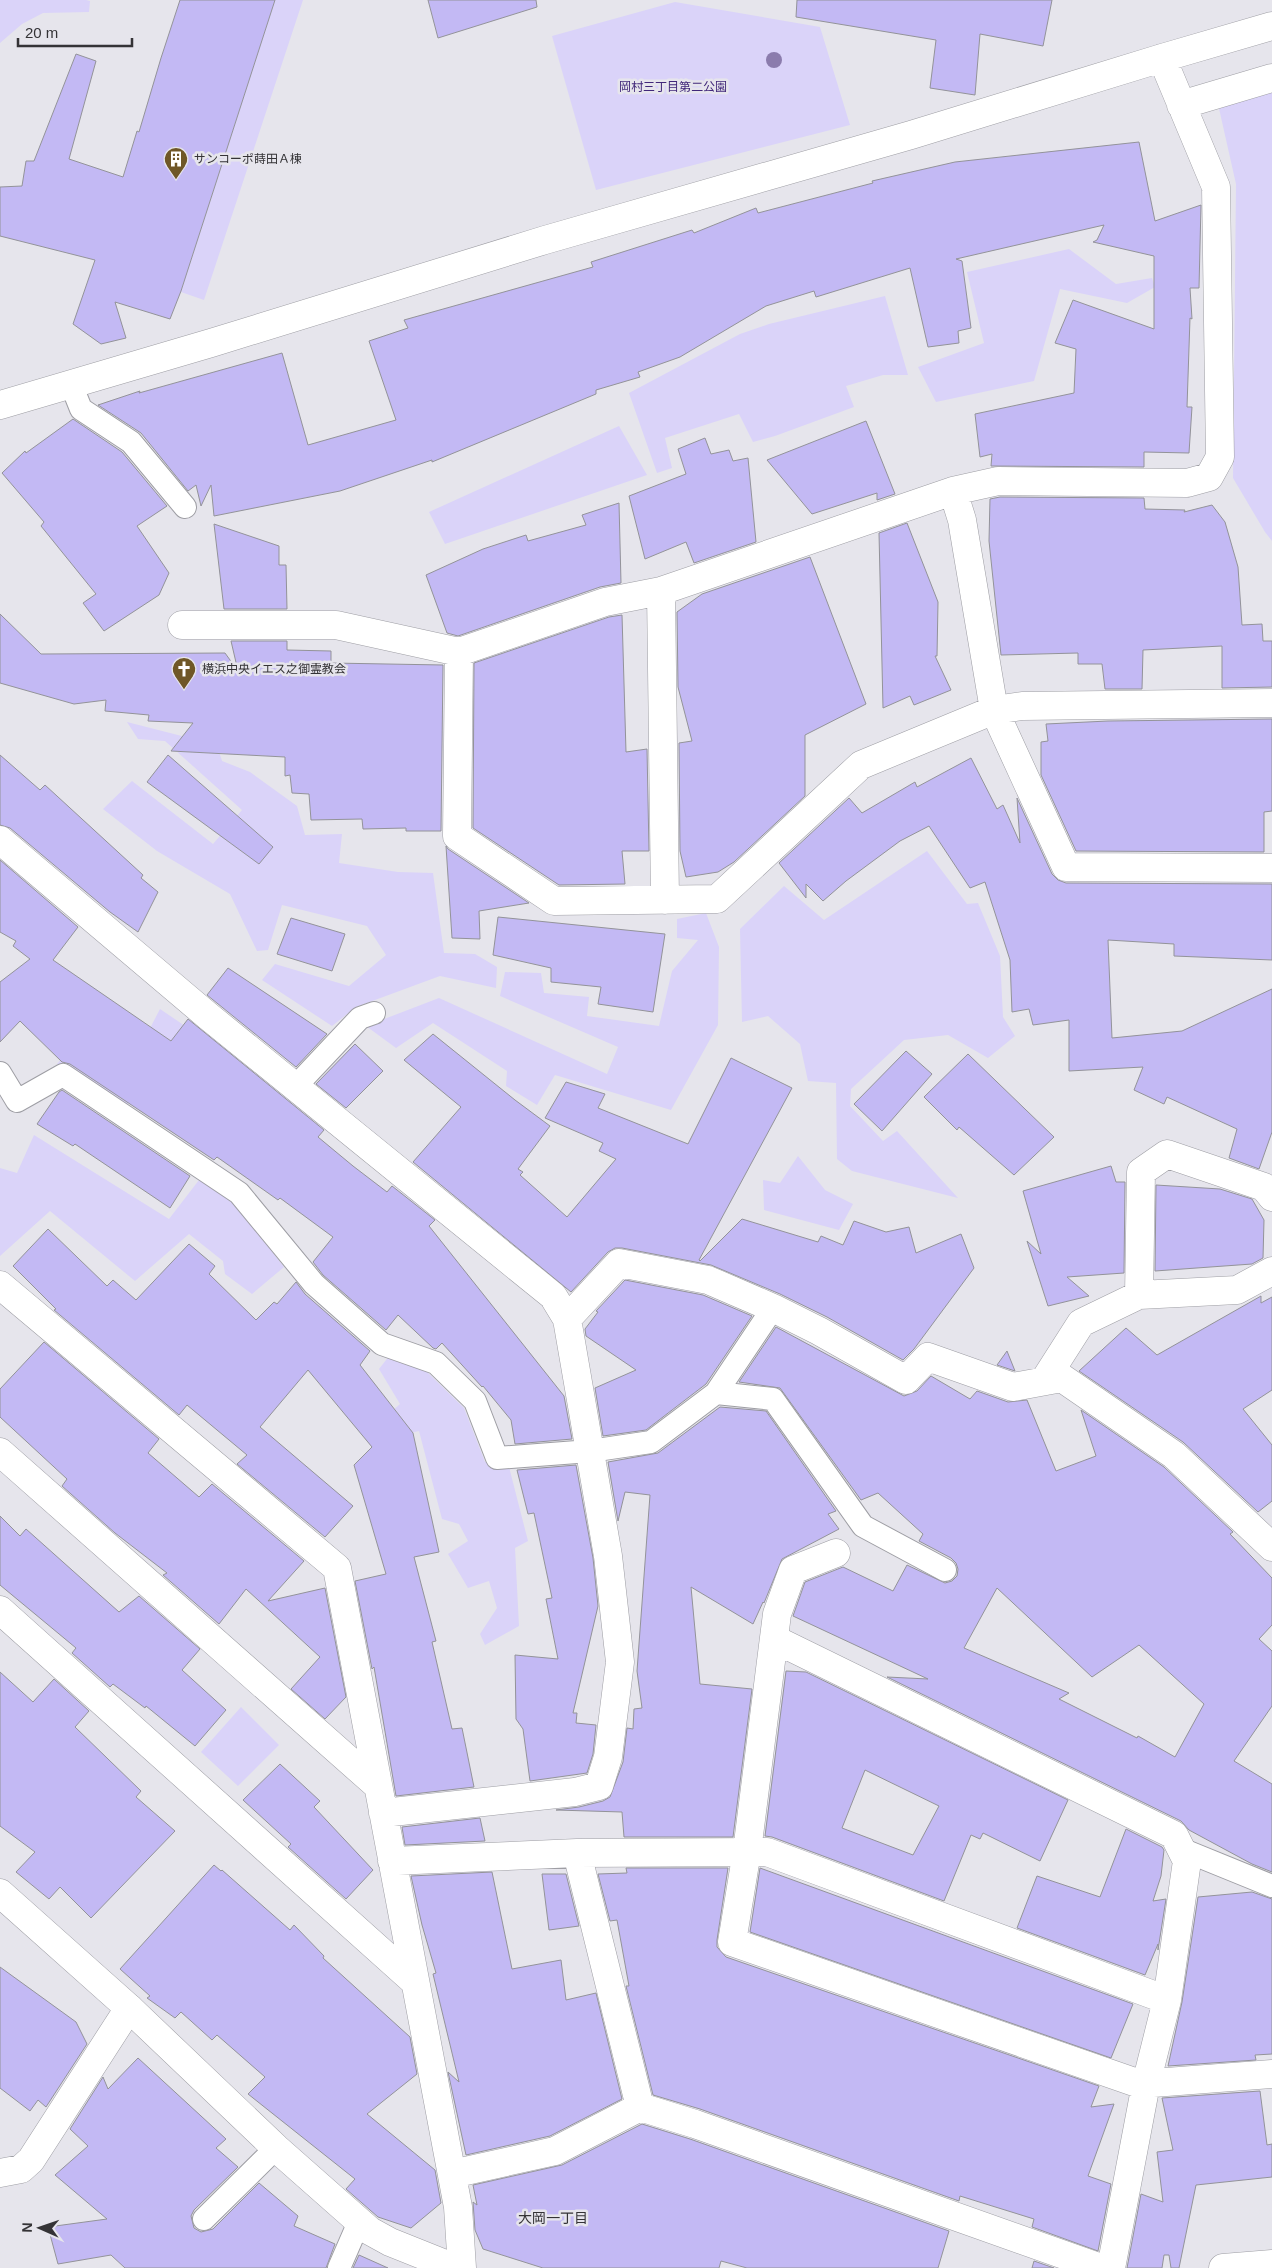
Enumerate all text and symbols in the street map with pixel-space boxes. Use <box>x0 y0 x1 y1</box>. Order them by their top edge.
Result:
scale bar <box>18 15 131 47</box>
text: 20 m <box>25 24 58 41</box>
park label: 岡村三丁目第二公園 <box>619 80 727 94</box>
building icon: サンコーポ蒔田Ａ棟 <box>163 146 189 180</box>
place label: サンコーポ蒔田Ａ棟 <box>194 152 302 166</box>
church icon: 横浜中央イエス之御霊教会 <box>171 656 197 690</box>
place label: 横浜中央イエス之御霊教会 <box>202 662 346 676</box>
north arrow <box>15 2203 65 2253</box>
district label: 大岡一丁目 <box>518 2210 588 2226</box>
text: N <box>19 2222 35 2233</box>

